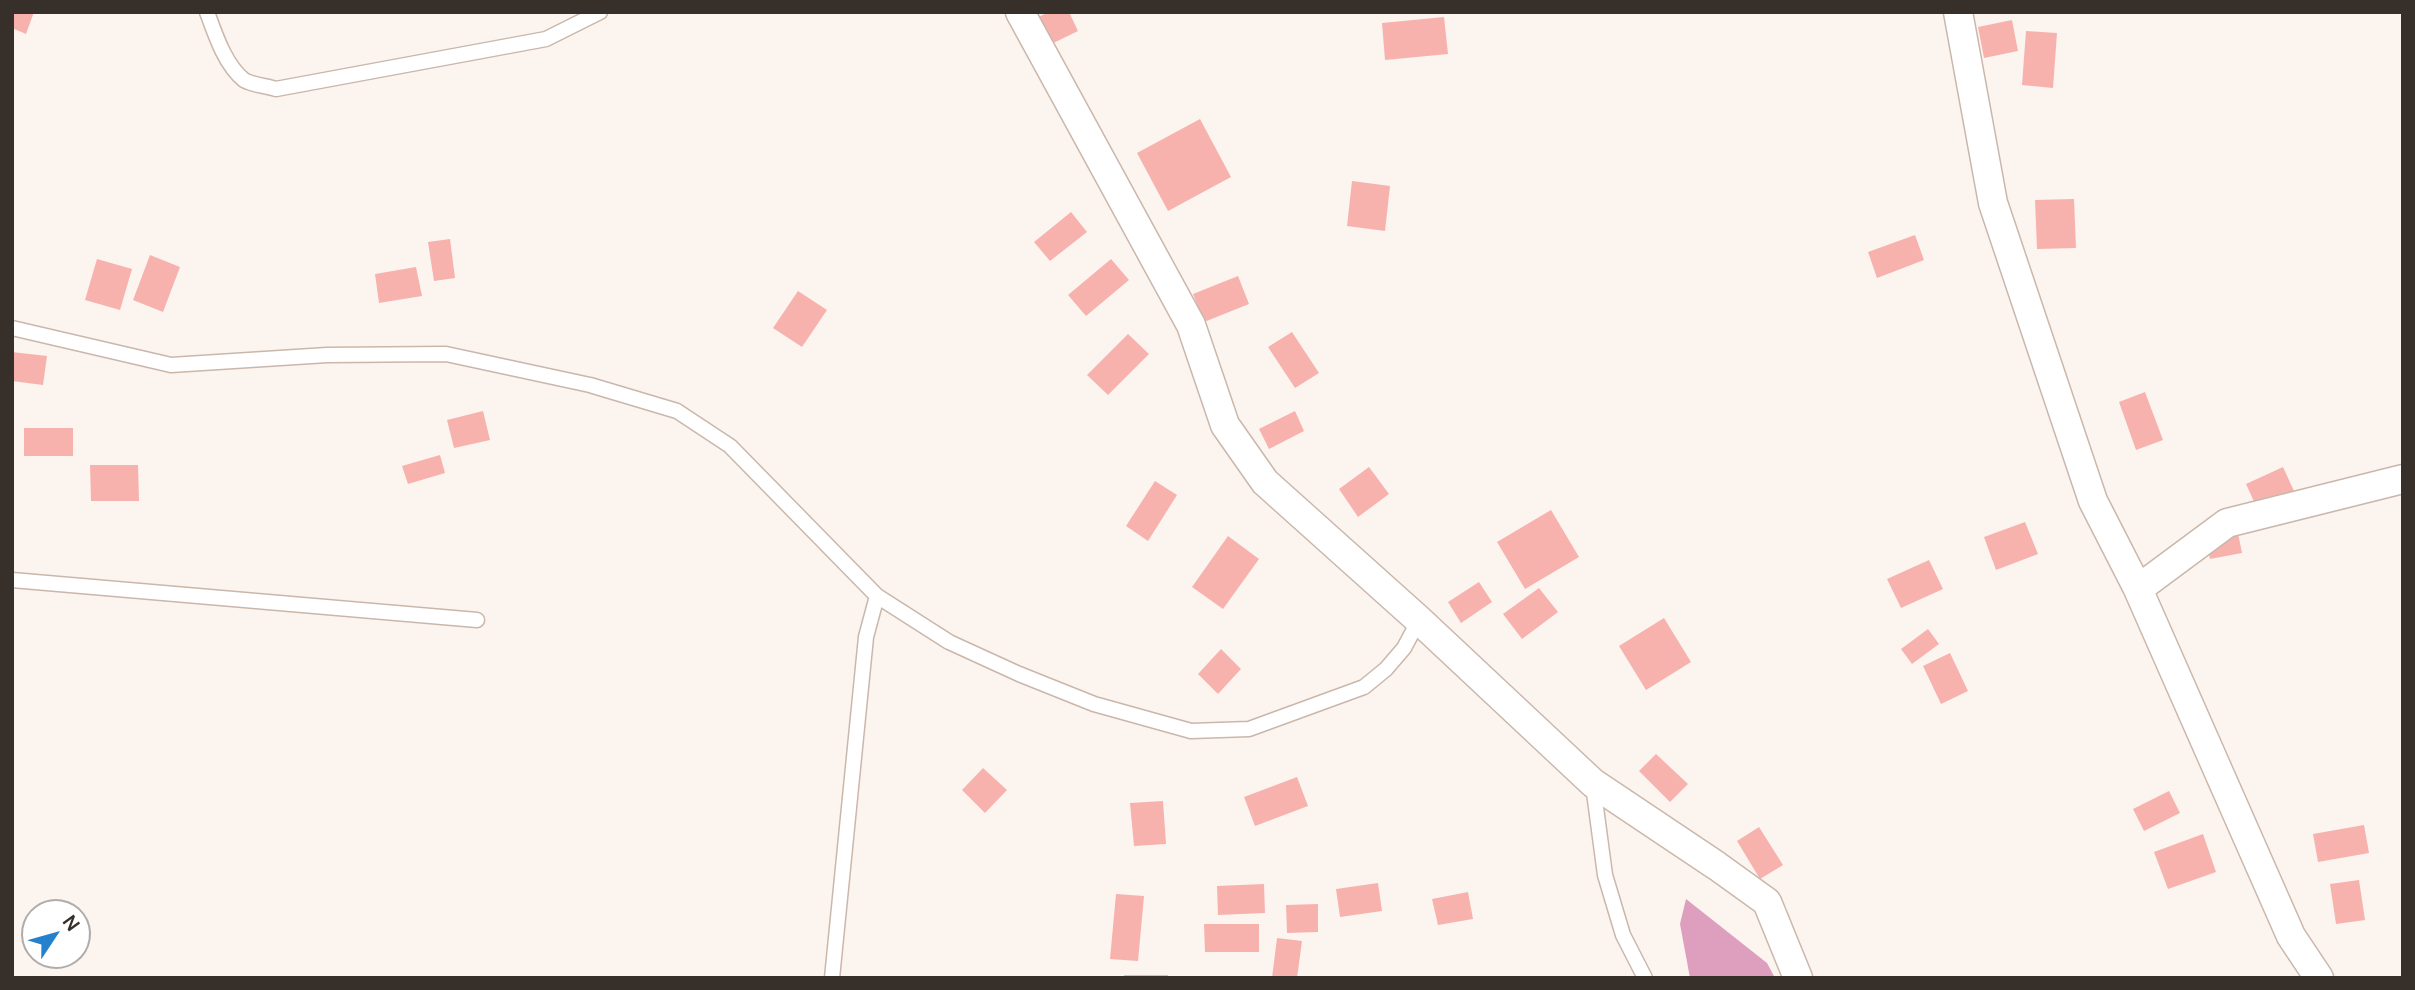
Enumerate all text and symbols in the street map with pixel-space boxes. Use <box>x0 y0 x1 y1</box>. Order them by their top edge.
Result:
north arrow <box>21 899 91 969</box>
text: N <box>57 910 86 936</box>

